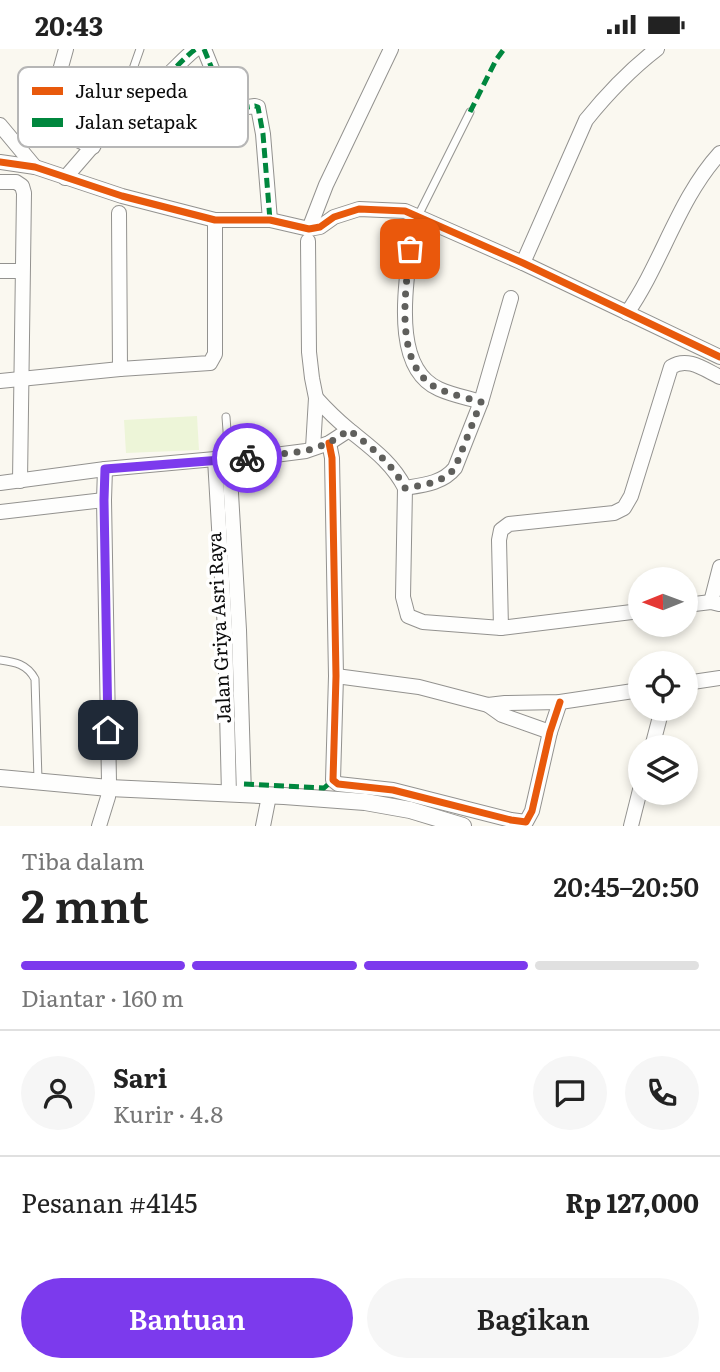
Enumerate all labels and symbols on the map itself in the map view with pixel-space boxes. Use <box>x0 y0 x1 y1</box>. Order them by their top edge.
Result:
legend <box>18 67 248 147</box>
text: Jalur sepeda <box>75 76 188 104</box>
text: Jalan setapak <box>75 107 198 135</box>
pin <box>380 219 440 279</box>
courier <box>212 423 282 493</box>
street label: Jalan Griya Asri Raya <box>199 531 237 725</box>
north arrow <box>628 567 698 637</box>
pin <box>78 700 138 760</box>

